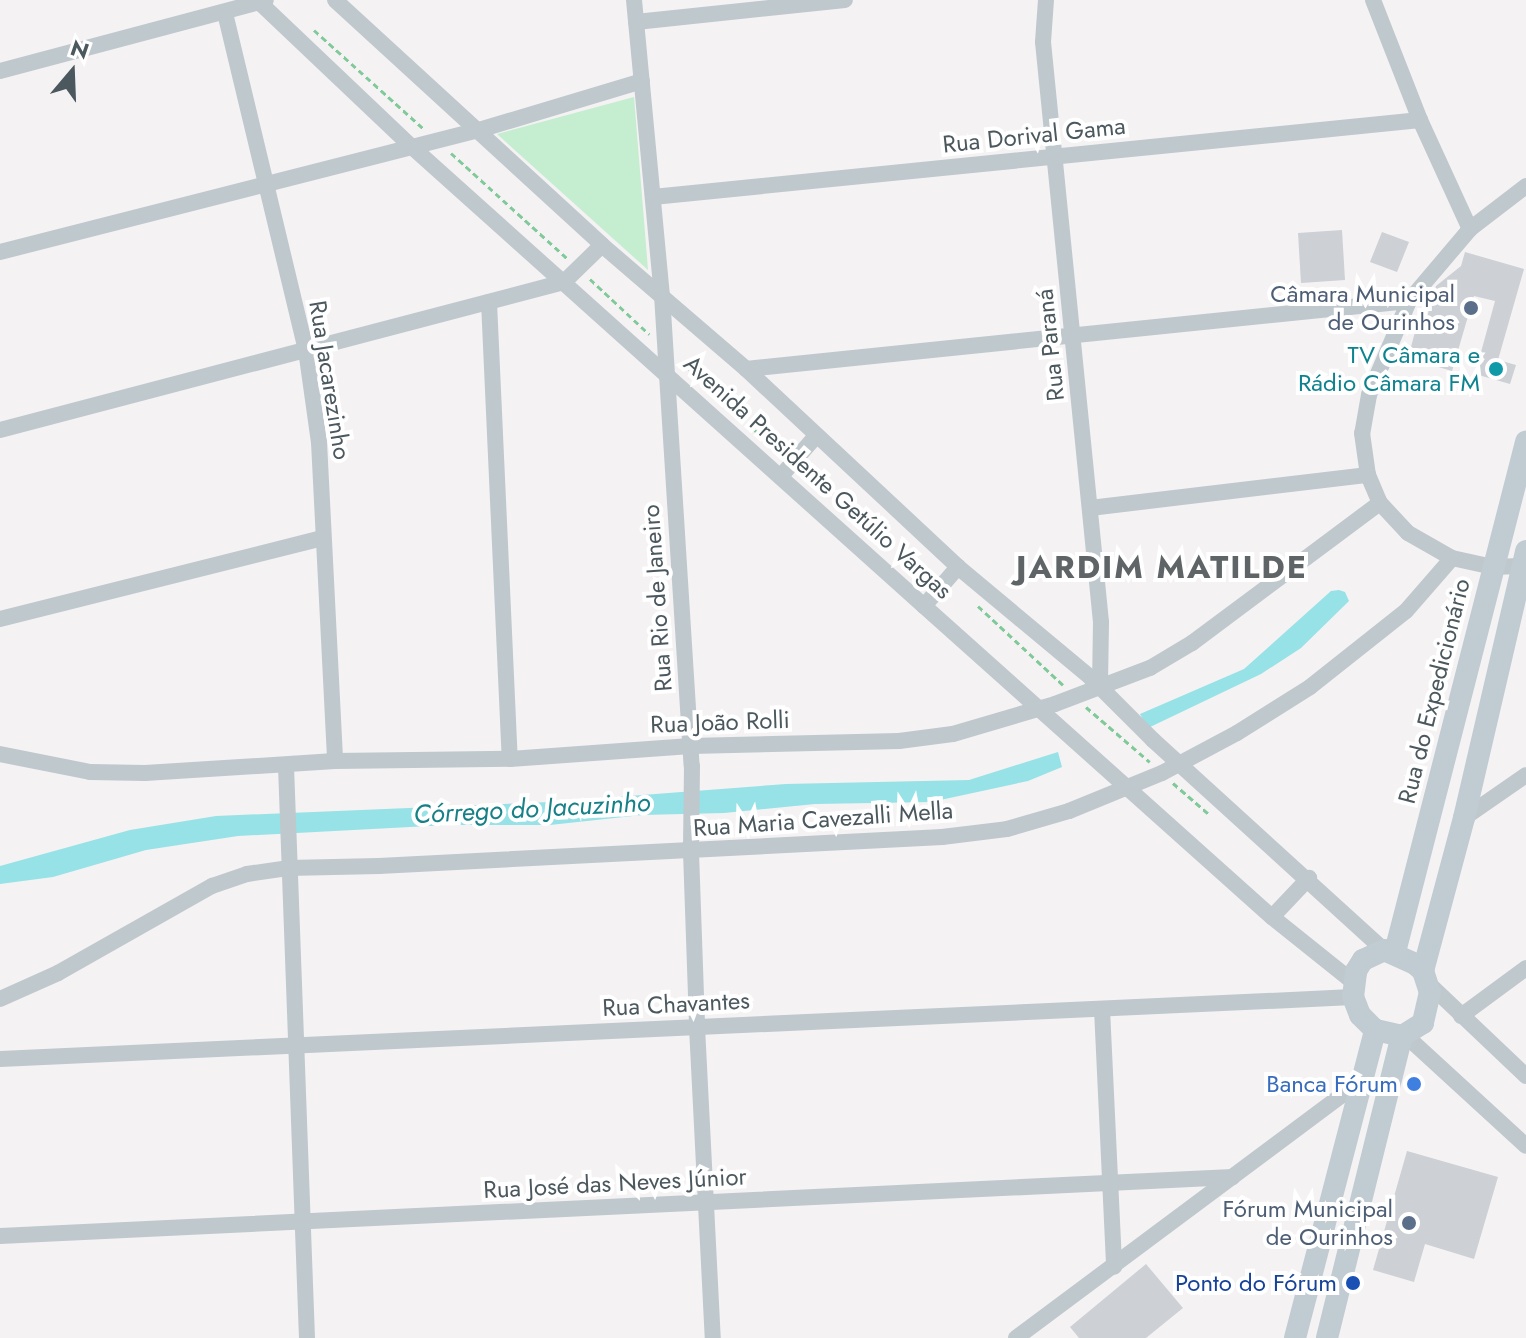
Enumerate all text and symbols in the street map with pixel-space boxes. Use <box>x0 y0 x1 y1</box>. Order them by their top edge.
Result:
text: N <box>66 31 93 67</box>
north arrow <box>32 32 112 112</box>
street label: Rua Dorival Gama <box>941 111 1127 159</box>
place label: Câmara Municipal de Ourinhos <box>1270 280 1455 336</box>
street label: Rua Paraná <box>1030 287 1070 403</box>
street label: Rua Jacarezinho <box>303 298 357 462</box>
marker: Câmara Municipal de Ourinhos <box>1462 299 1480 317</box>
place label: TV Câmara e Rádio Câmara FM <box>1298 341 1480 397</box>
street label: Avenida Presidente Getúlio Vargas <box>678 349 958 605</box>
marker: TV Câmara e Rádio Câmara FM <box>1487 360 1505 378</box>
street label: Rua Rio de Janeiro <box>636 503 678 693</box>
district label: JARDIM MATILDE <box>1016 548 1308 586</box>
street label: Rua do Expedicionário <box>1392 576 1476 806</box>
street label: Rua João Rolli <box>650 705 790 739</box>
water label: Córrego do Jacuzinho <box>413 787 651 831</box>
street label: Rua Maria Cavezalli Mella <box>692 796 954 842</box>
street label: Rua Chavantes <box>601 986 751 1022</box>
place label: Banca Fórum <box>1266 1070 1398 1098</box>
marker: Banca Fórum <box>1405 1075 1423 1093</box>
street label: Rua José das Neves Júnior <box>483 1162 747 1204</box>
place label: Fórum Municipal de Ourinhos <box>1223 1195 1393 1251</box>
marker: Fórum Municipal de Ourinhos <box>1400 1214 1418 1232</box>
place label: Ponto do Fórum <box>1175 1269 1337 1297</box>
marker: Ponto do Fórum <box>1344 1274 1362 1292</box>

